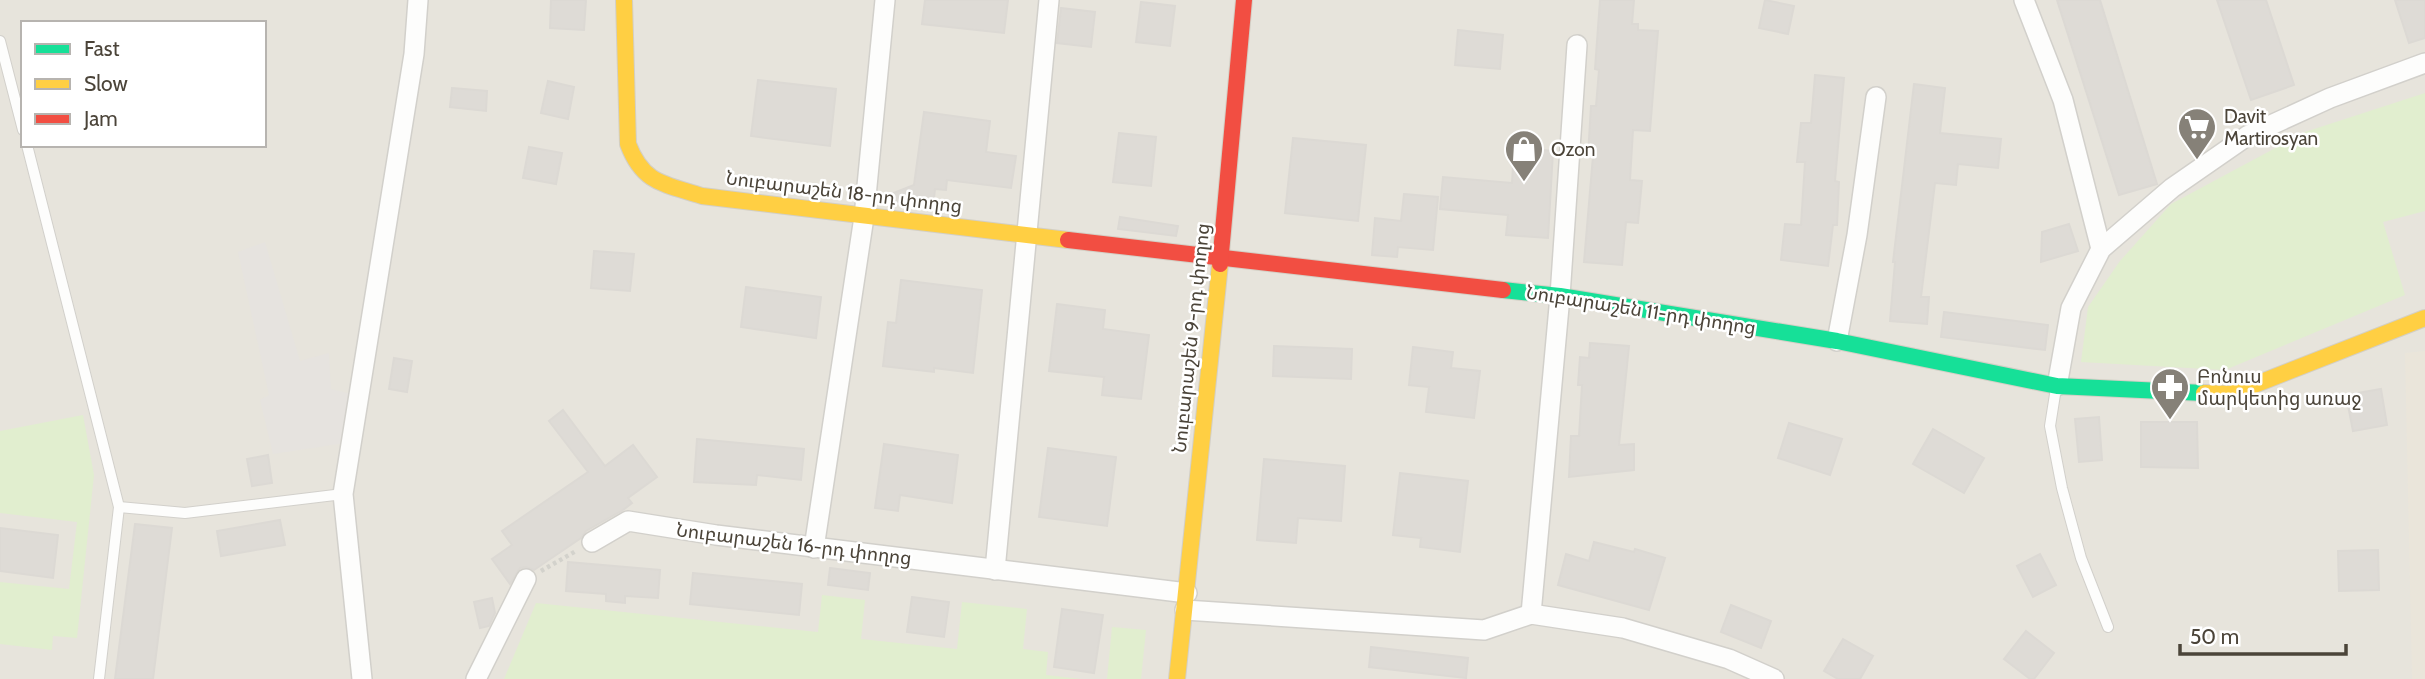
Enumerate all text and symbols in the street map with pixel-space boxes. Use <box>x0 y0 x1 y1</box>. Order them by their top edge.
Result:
legend <box>21 21 266 147</box>
text: Fast <box>84 36 120 61</box>
text: Slow <box>84 71 128 96</box>
place label: Davit Martirosyan <box>2224 105 2318 150</box>
text: Jam <box>83 106 118 131</box>
supermarket icon: Davit Martirosyan <box>2176 106 2218 161</box>
shop icon: Ozon <box>1503 128 1545 183</box>
place label: Ozon <box>1551 138 1595 161</box>
street label: Նուբարաշեն 18-րդ փողոց <box>725 166 963 218</box>
street label: Նուբարաշեն 9-րդ փողոց <box>1167 222 1215 454</box>
street label: Նուբարաշեն 11-րդ փողոց <box>1524 280 1758 340</box>
place label: Բոնուս մարկետից առաջ <box>2197 365 2361 410</box>
pharmacy icon: Բոնուս մարկետից առաջ <box>2149 366 2191 421</box>
street label: Նուբարաշեն 16-րդ փողոց <box>675 518 913 570</box>
scale bar <box>2180 612 2346 656</box>
text: 50 m <box>2190 624 2239 649</box>

